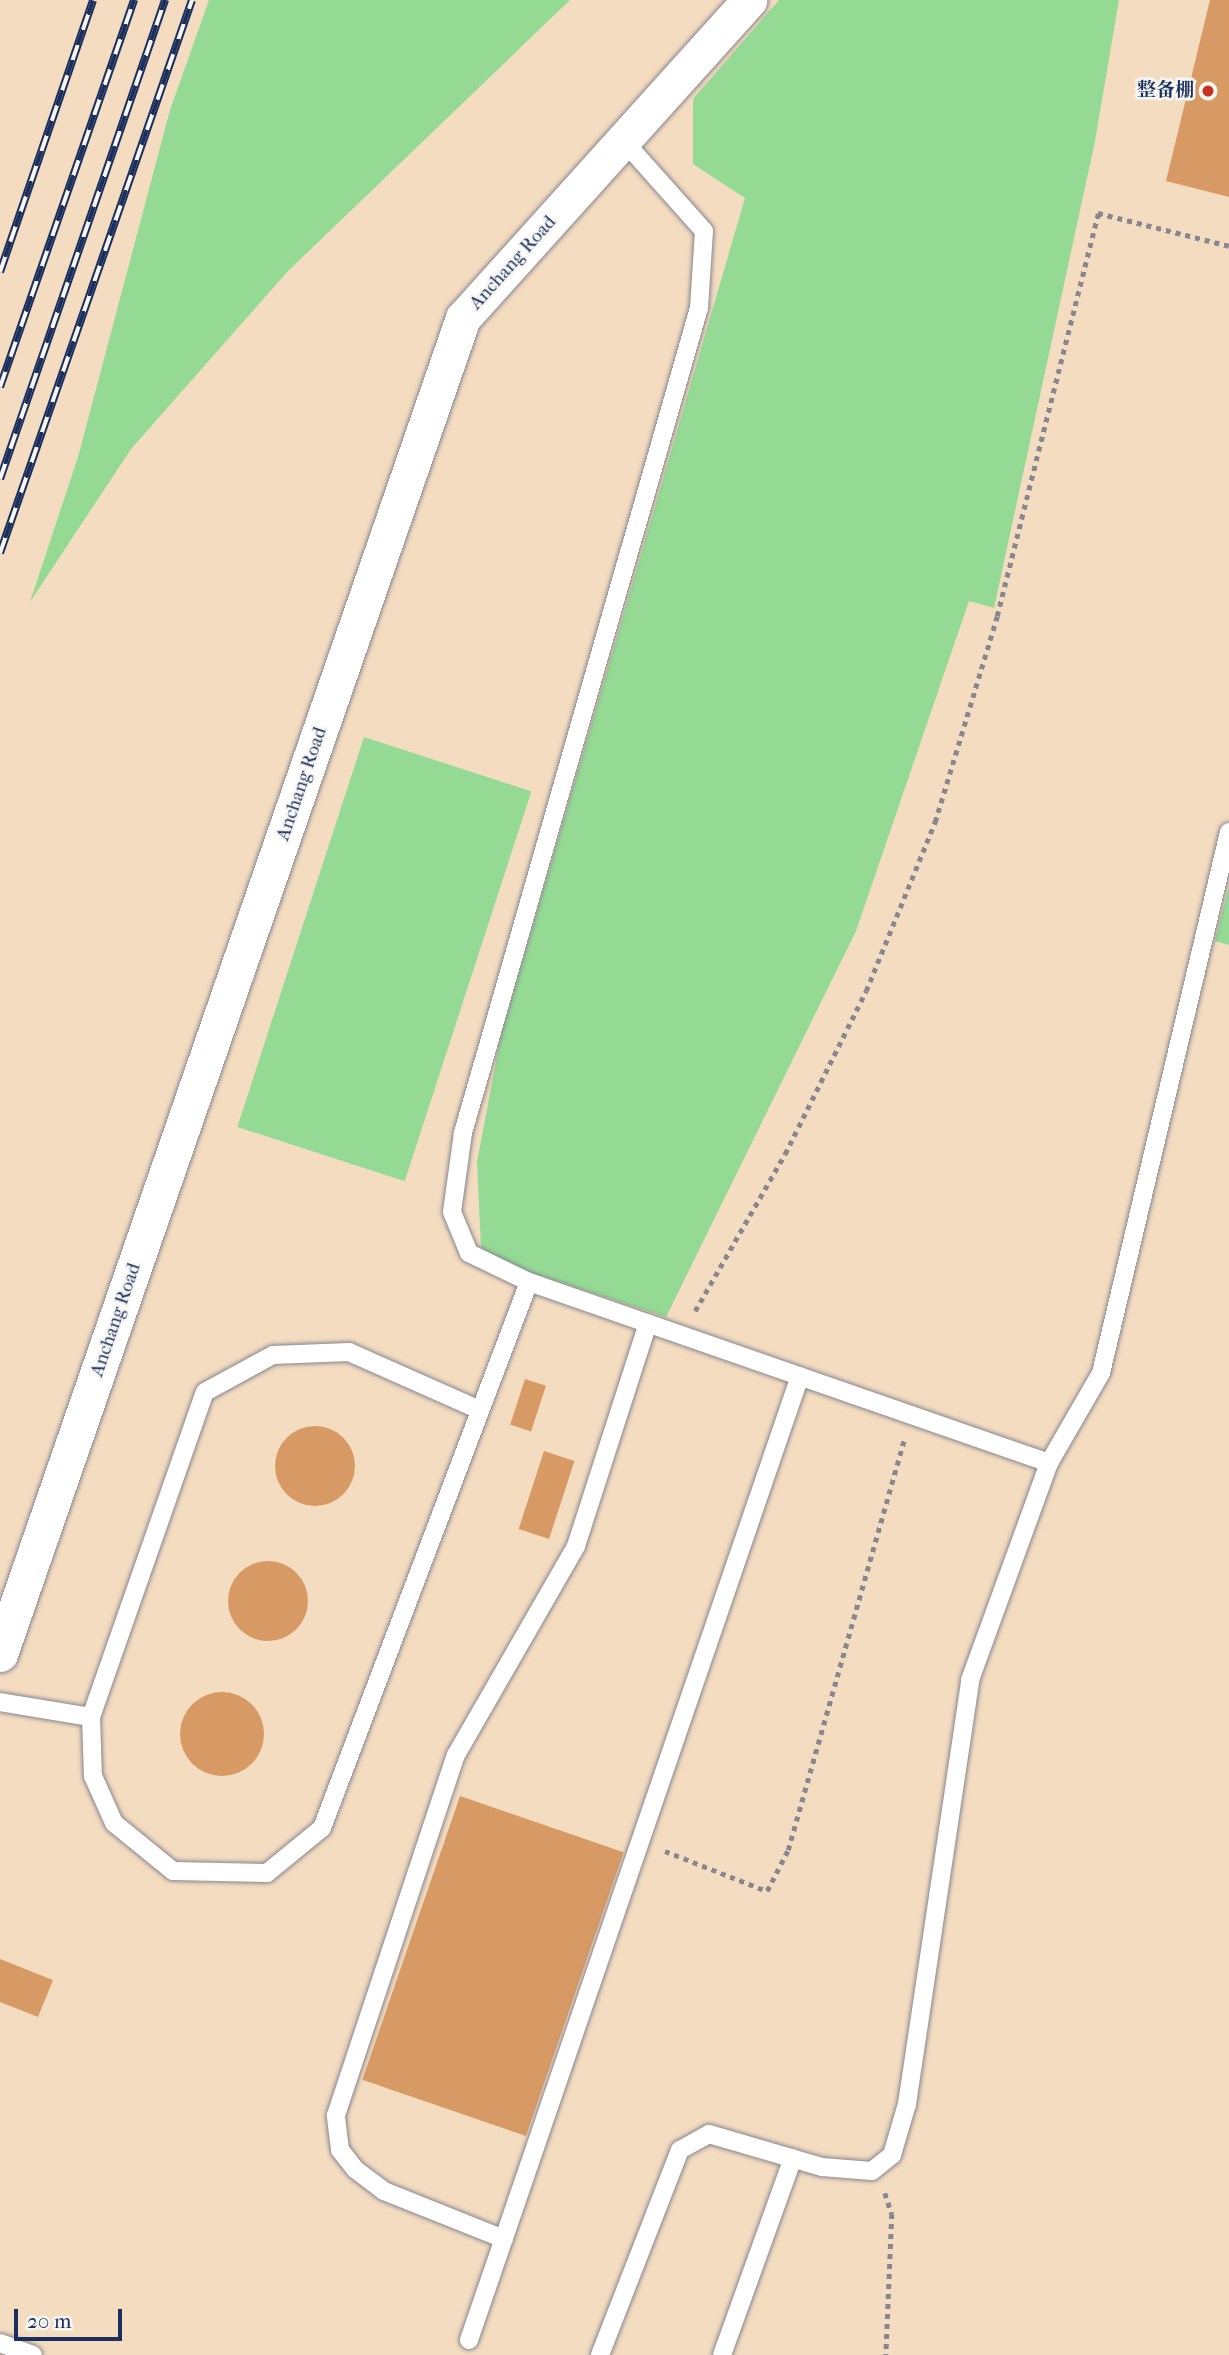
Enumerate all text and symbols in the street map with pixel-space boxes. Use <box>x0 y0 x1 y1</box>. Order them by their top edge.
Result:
place label: 整备棚 <box>1137 80 1194 102</box>
marker: 整备棚 <box>1200 83 1216 99</box>
street label: Anchang Road <box>465 211 561 315</box>
street label: Anchang Road <box>272 724 332 844</box>
street label: Anchang Road <box>86 1260 146 1380</box>
scale bar <box>18 2296 126 2340</box>
text: 20 m <box>27 2309 71 2333</box>

